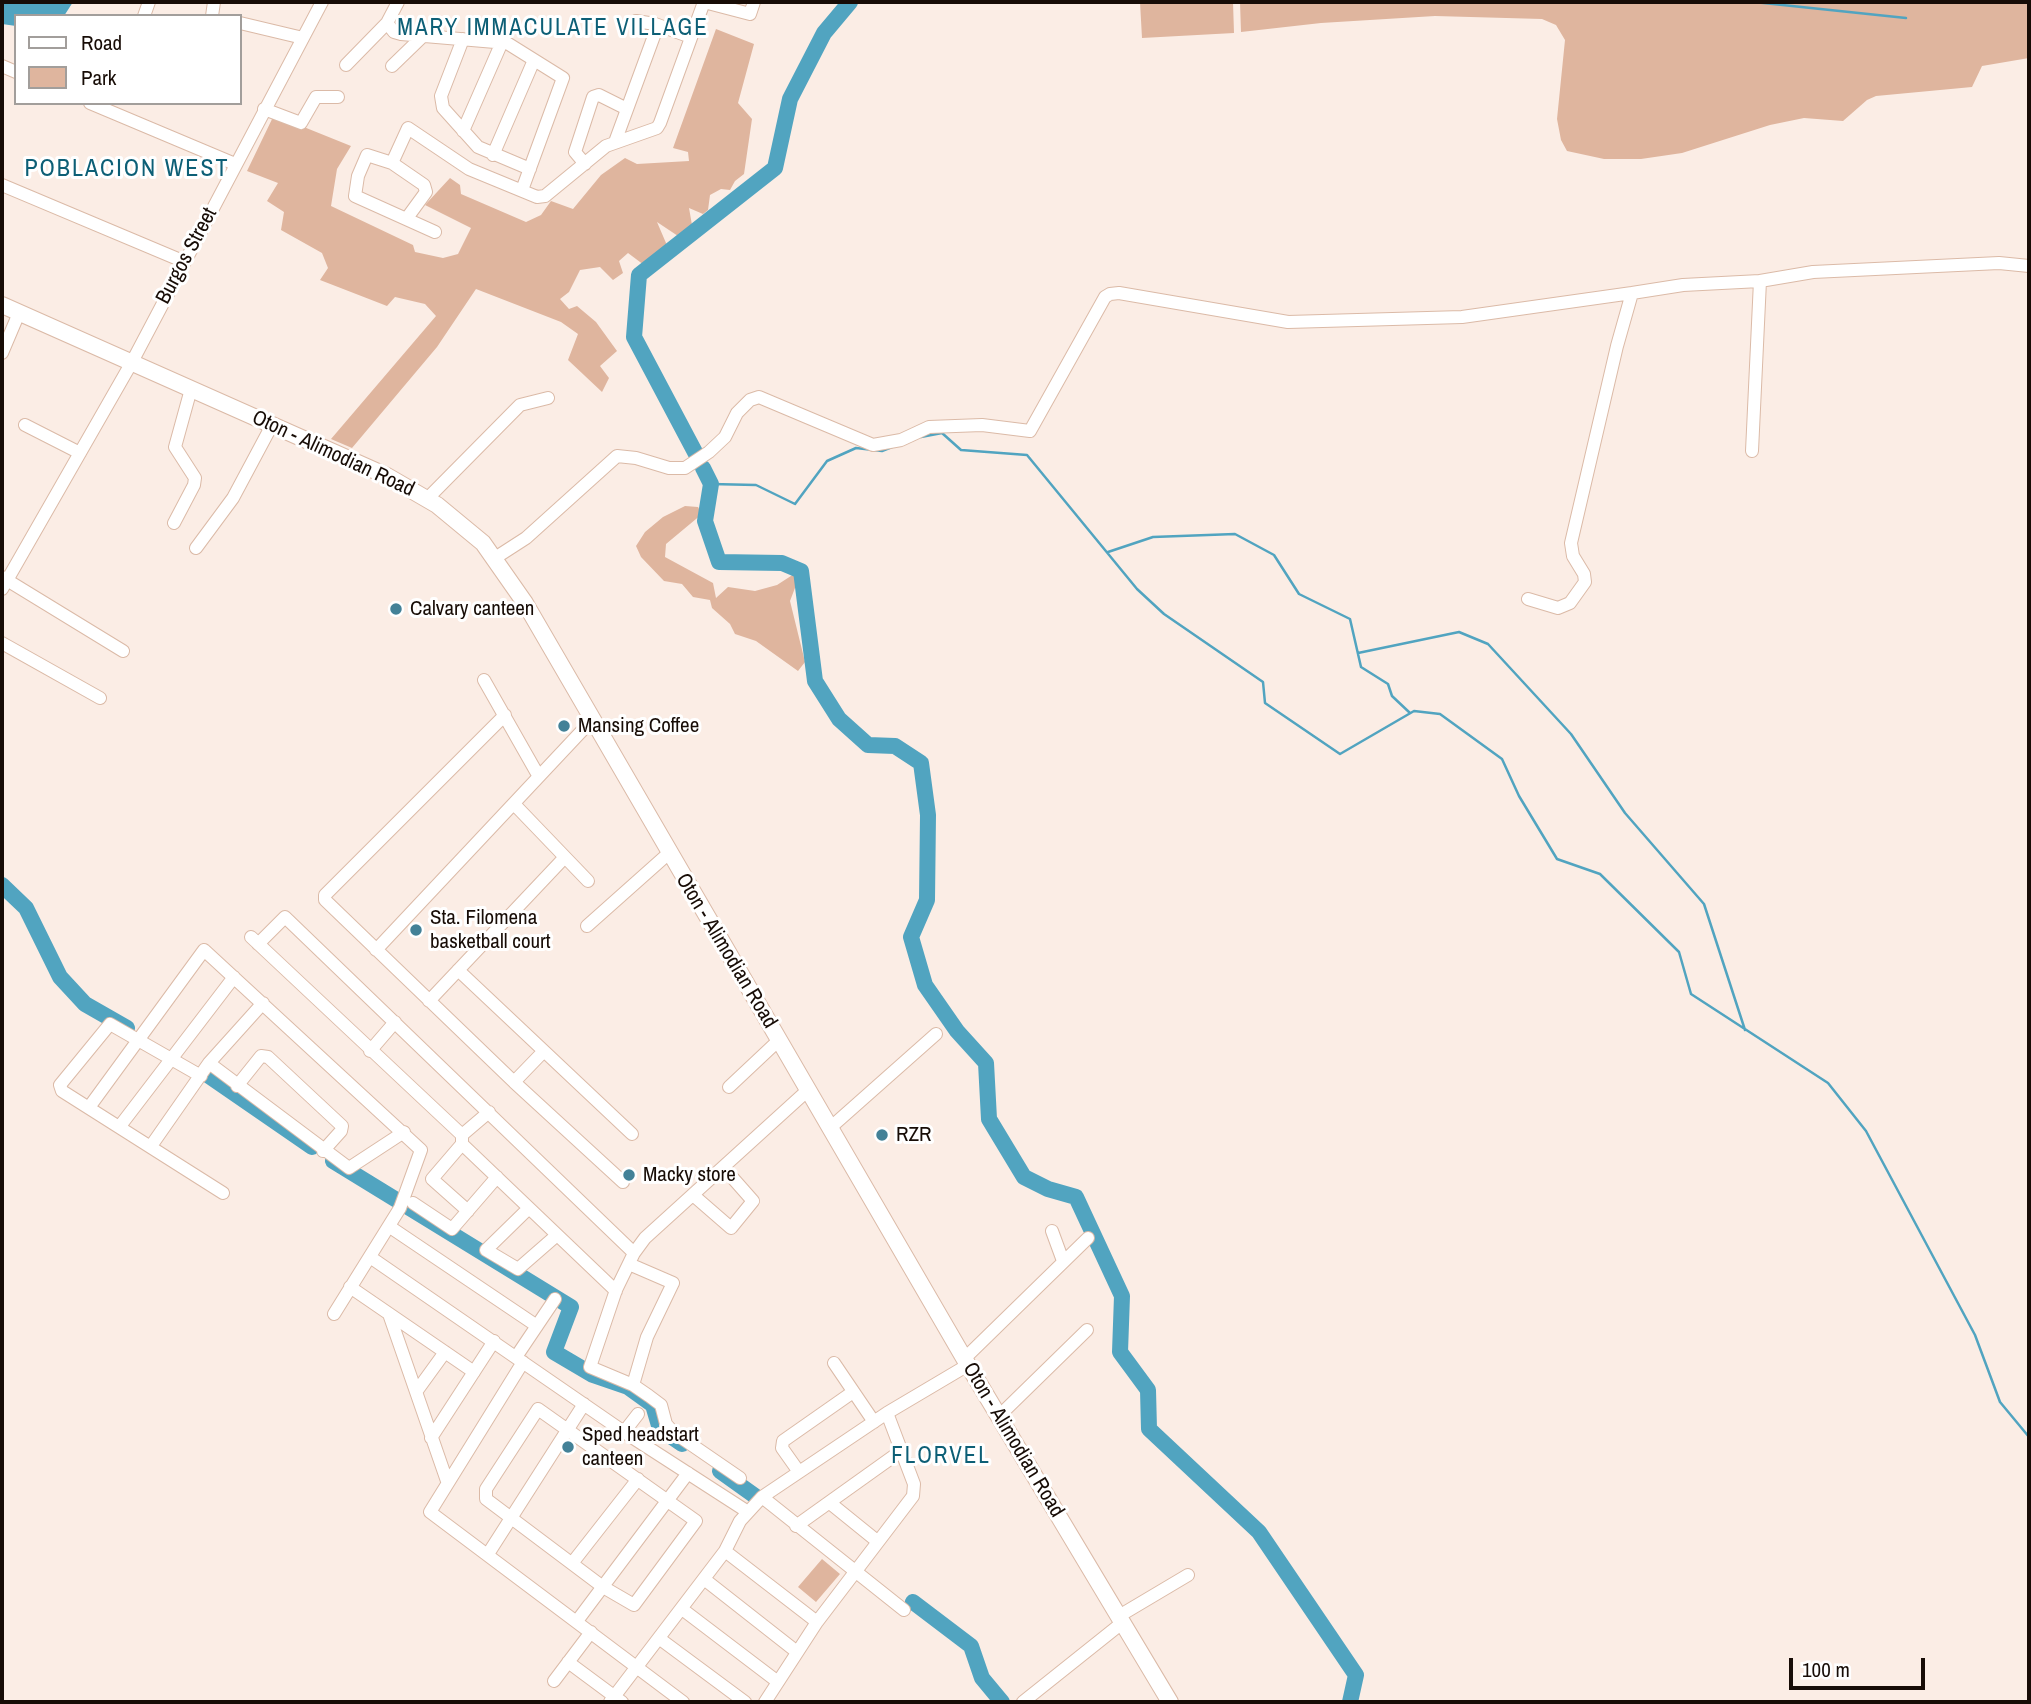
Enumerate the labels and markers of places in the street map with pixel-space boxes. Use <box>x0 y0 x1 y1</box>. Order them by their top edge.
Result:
place label: Calvary canteen <box>410 596 534 622</box>
marker: Calvary canteen <box>388 601 404 617</box>
place label: Mansing Coffee <box>578 713 699 739</box>
marker: Mansing Coffee <box>556 718 572 734</box>
place label: Sta. Filomena basketball court <box>430 905 551 955</box>
marker: Sta. Filomena basketball court <box>408 922 424 938</box>
place label: RZR <box>896 1122 931 1148</box>
marker: RZR <box>874 1127 890 1143</box>
place label: Macky store <box>643 1162 736 1188</box>
marker: Macky store <box>621 1167 637 1183</box>
place label: Sped headstart canteen <box>582 1422 699 1472</box>
marker: Sped headstart canteen <box>560 1439 576 1455</box>

